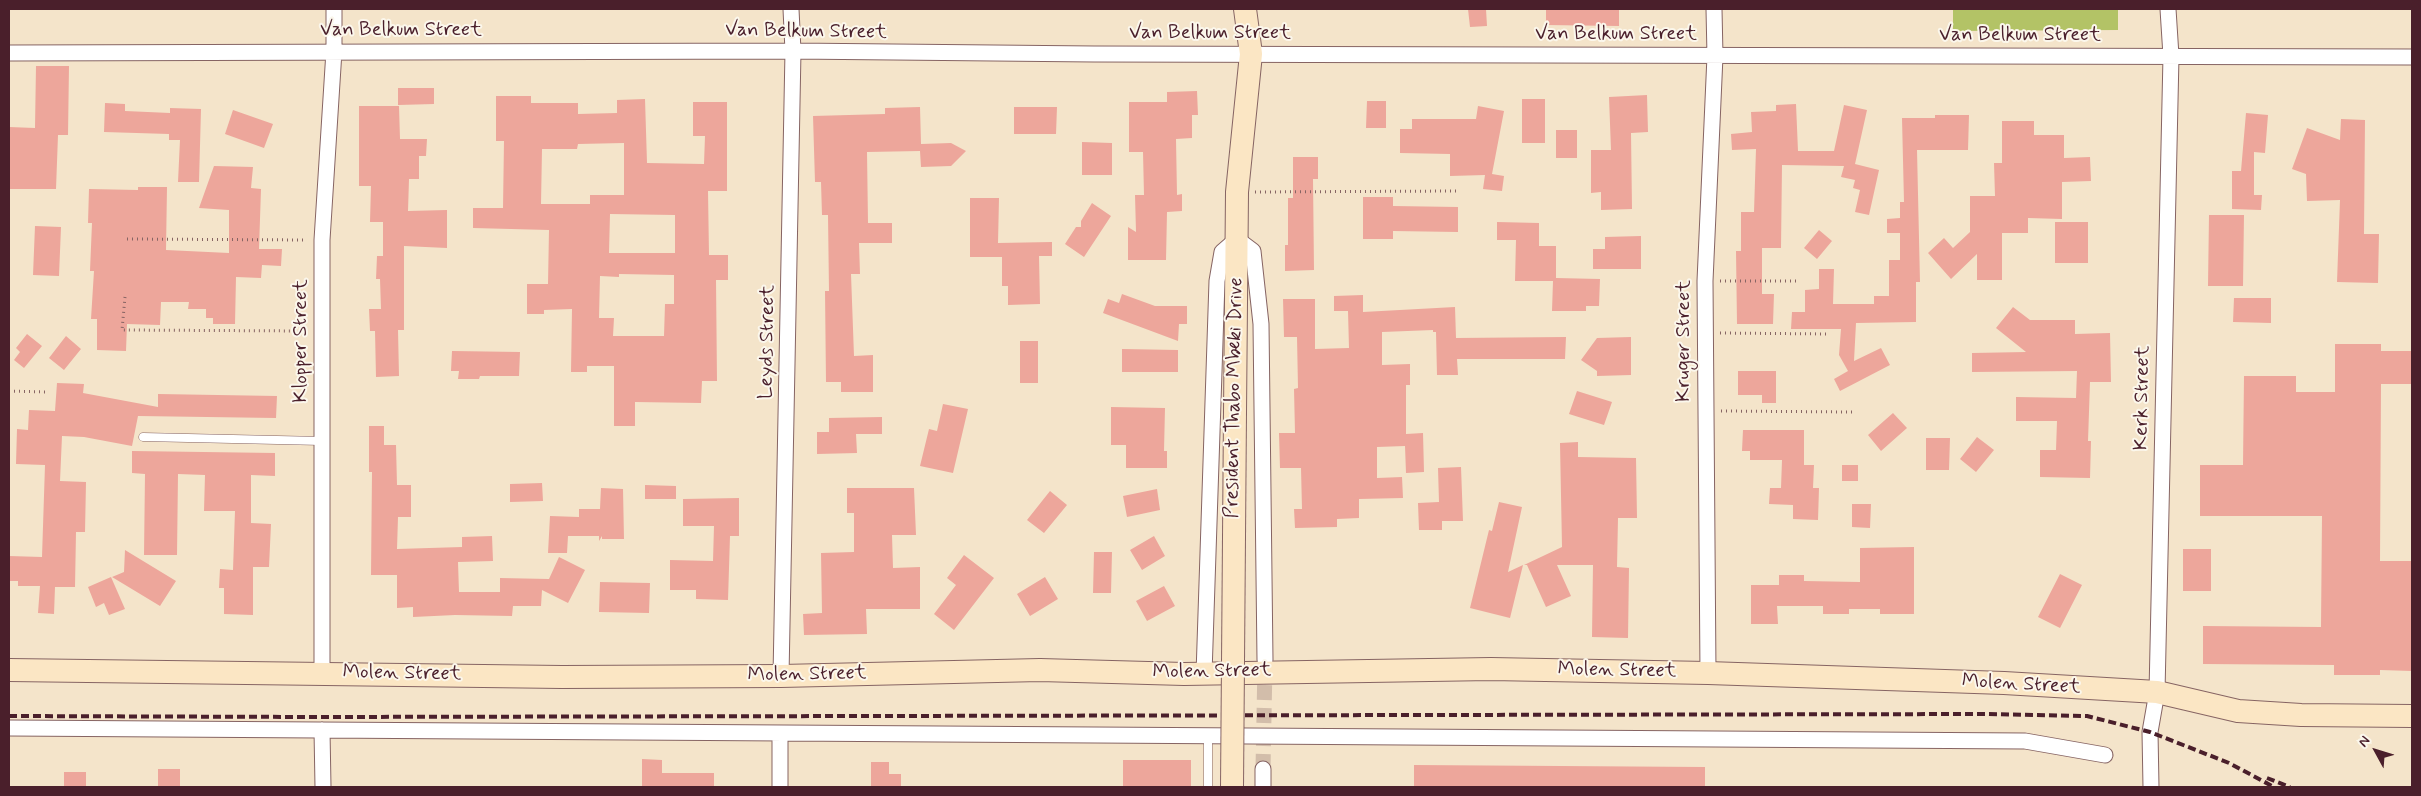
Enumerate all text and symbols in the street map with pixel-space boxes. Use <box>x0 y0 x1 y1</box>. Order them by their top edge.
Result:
street label: Van Belkum Street <box>320 19 482 43</box>
street label: Van Belkum Street <box>725 19 887 45</box>
street label: Van Belkum Street <box>1129 22 1291 46</box>
street label: Van Belkum Street <box>1535 23 1697 47</box>
street label: Van Belkum Street <box>1939 24 2101 48</box>
street label: President Thabo Mbeki Drive <box>1221 277 1249 519</box>
street label: Klopper Street <box>290 279 314 403</box>
street label: Kruger Street <box>1673 280 1697 402</box>
street label: Leyds Street <box>755 285 781 399</box>
street label: Kerk Street <box>2130 345 2156 451</box>
street label: Molen Street <box>1557 658 1677 684</box>
street label: Molen Street <box>1152 659 1272 685</box>
street label: Molen Street <box>342 661 462 687</box>
street label: Molen Street <box>747 662 867 688</box>
street label: Molen Street <box>1961 670 2081 700</box>
north arrow <box>2351 726 2401 776</box>
text: N <box>2354 732 2374 751</box>

